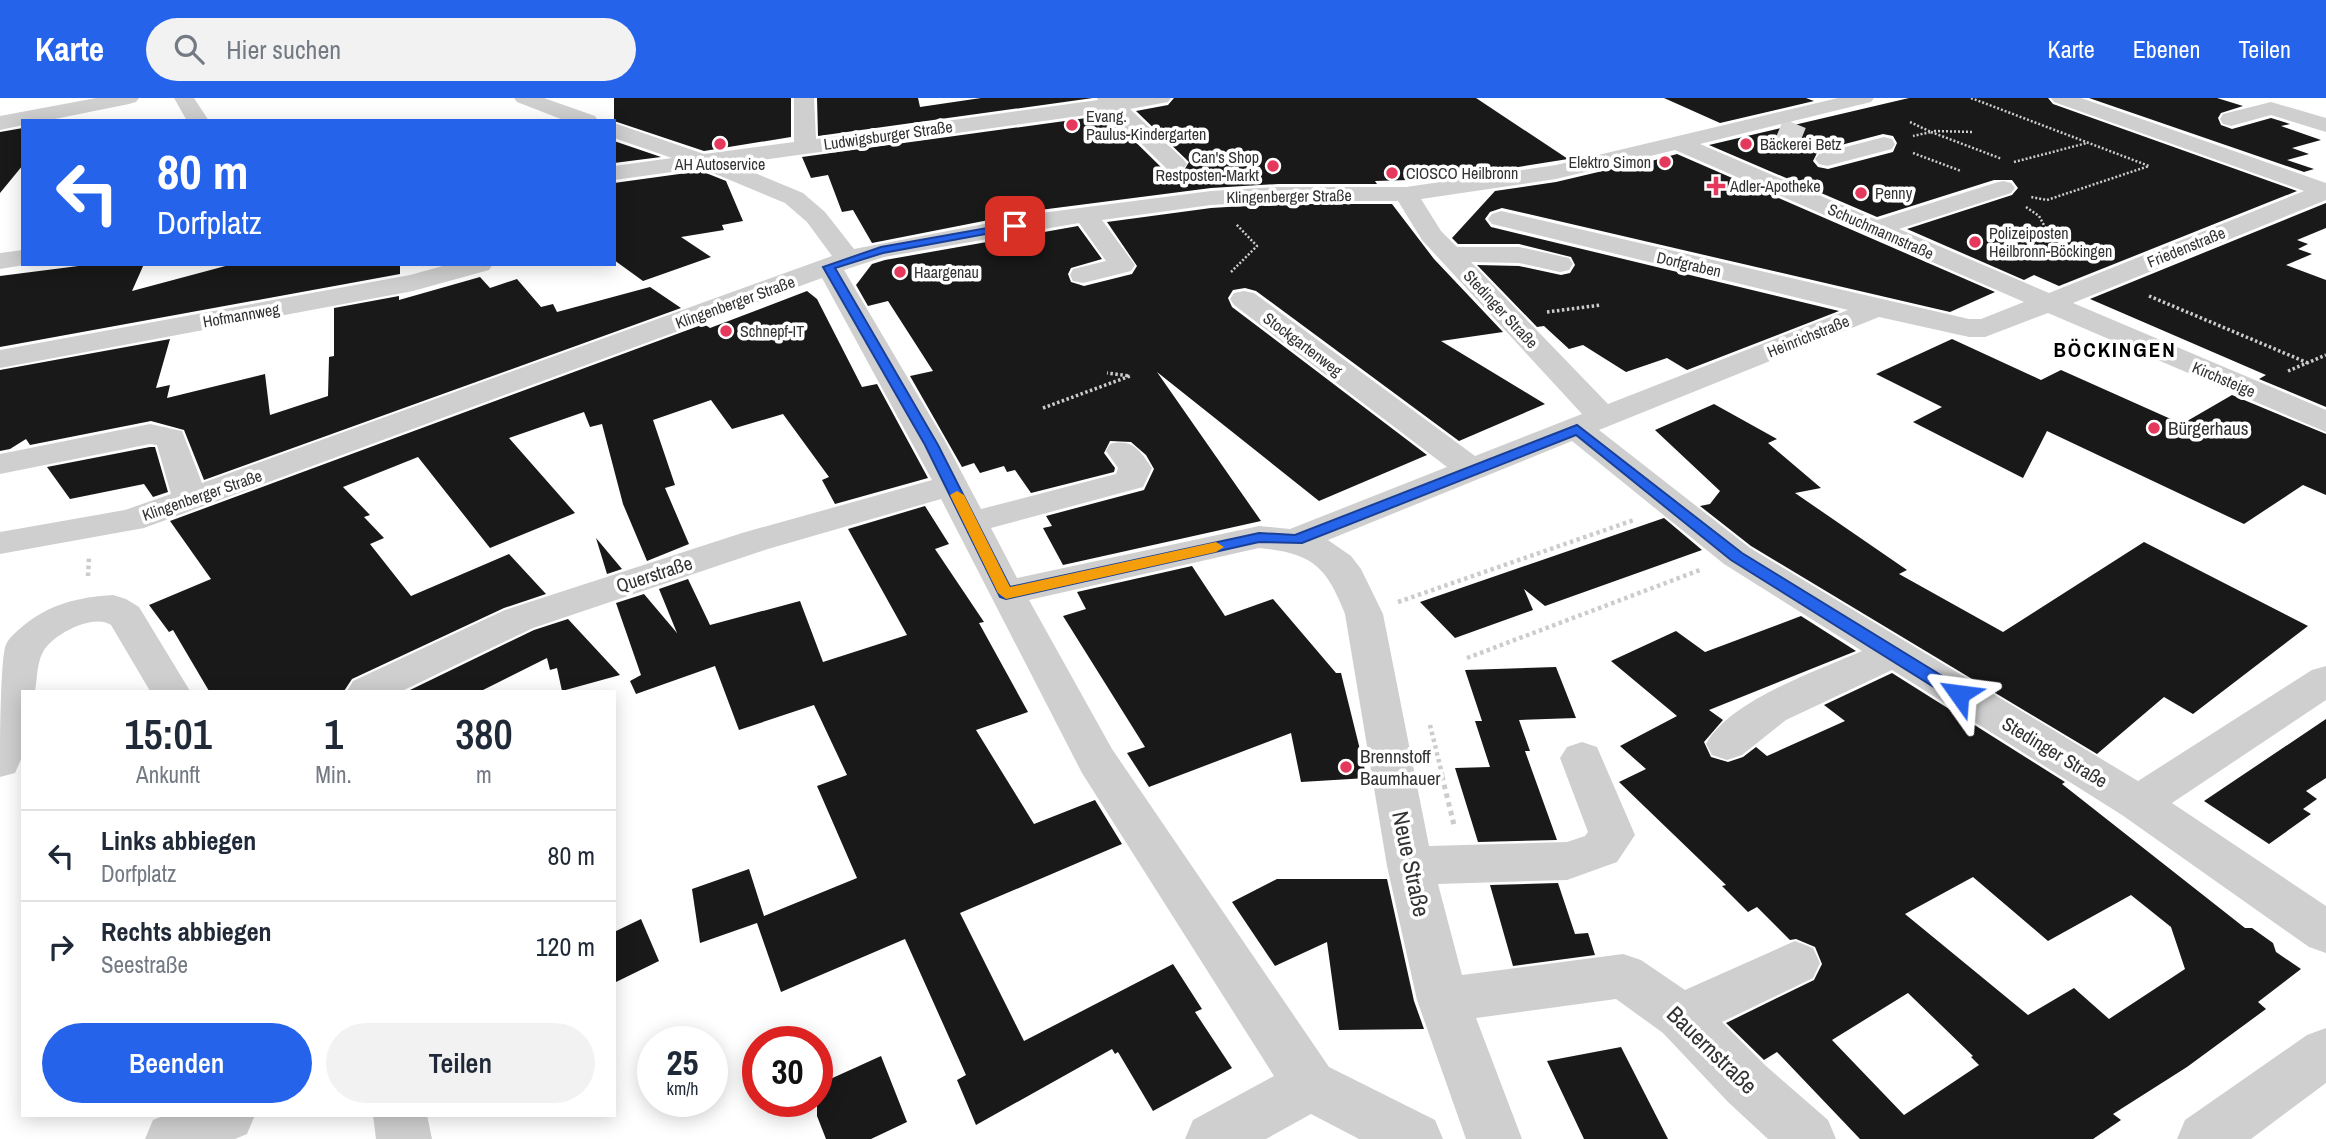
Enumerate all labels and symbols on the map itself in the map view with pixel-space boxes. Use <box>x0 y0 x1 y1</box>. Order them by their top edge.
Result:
place label: Evang. Paulus-Kindergarten <box>1086 105 1206 145</box>
street label: Ludwigsburger Straße <box>822 115 954 155</box>
marker: Evang. Paulus-Kindergarten <box>1064 117 1080 133</box>
place label: Bäckerei Betz <box>1760 133 1842 155</box>
marker: AH Autoservice <box>712 136 728 152</box>
marker: Bäckerei Betz <box>1738 136 1754 152</box>
place label: Can's Shop Restposten-Markt <box>1155 146 1259 186</box>
place label: Elektro Simon <box>1569 151 1651 173</box>
place label: AH Autoservice <box>674 153 765 175</box>
marker: Elektro Simon <box>1657 154 1673 170</box>
marker: Can's Shop Restposten-Markt <box>1265 158 1281 174</box>
place label: CIOSCO Heilbronn <box>1406 162 1518 184</box>
marker: CIOSCO Heilbronn <box>1384 165 1400 181</box>
place label: Adler-Apotheke <box>1729 175 1820 197</box>
marker: Adler-Apotheke <box>1708 178 1724 194</box>
place label: Penny <box>1875 182 1913 204</box>
street label: Klingenberger Straße <box>1226 184 1352 208</box>
marker: Penny <box>1853 185 1869 201</box>
pin <box>985 196 1045 256</box>
street label: Schuchmannstraße <box>1825 198 1937 264</box>
street label: Friedenstraße <box>2144 221 2228 273</box>
place label: Polizeiposten Heilbronn-Böckingen <box>1989 222 2112 262</box>
marker: Polizeiposten Heilbronn-Böckingen <box>1967 234 1983 250</box>
street label: Dorfgraben <box>1655 246 1723 282</box>
place label: Haargenau <box>914 261 979 283</box>
marker: Haargenau <box>892 264 908 280</box>
street label: Stedinger Straße <box>1459 265 1543 353</box>
street label: Klingenberger Straße <box>672 270 798 334</box>
street label: Hofmannweg <box>201 297 282 333</box>
street label: Stockgartenweg <box>1259 307 1348 382</box>
street label: Heinrichstraße <box>1764 310 1852 362</box>
place label: Schnepf-IT <box>740 320 804 342</box>
marker: Schnepf-IT <box>718 323 734 339</box>
district label: BÖCKINGEN <box>2053 335 2177 364</box>
street label: Kirchsteige <box>2189 356 2259 402</box>
place label: Bürgerhaus <box>2168 415 2249 441</box>
marker: Bürgerhaus <box>2146 420 2162 436</box>
street label: Klingenberger Straße <box>139 464 265 526</box>
street label: Querstraße <box>613 549 695 599</box>
position arrow <box>1922 657 1996 731</box>
street label: Stedinger Straße <box>1997 710 2113 794</box>
place label: Brennstoff Baumhauer <box>1360 743 1441 791</box>
marker: Brennstoff Baumhauer <box>1338 759 1354 775</box>
street label: Neue Straße <box>1385 808 1438 919</box>
street label: Bauernstraße <box>1660 999 1764 1100</box>
speed limit sign: 30 <box>742 1026 833 1117</box>

